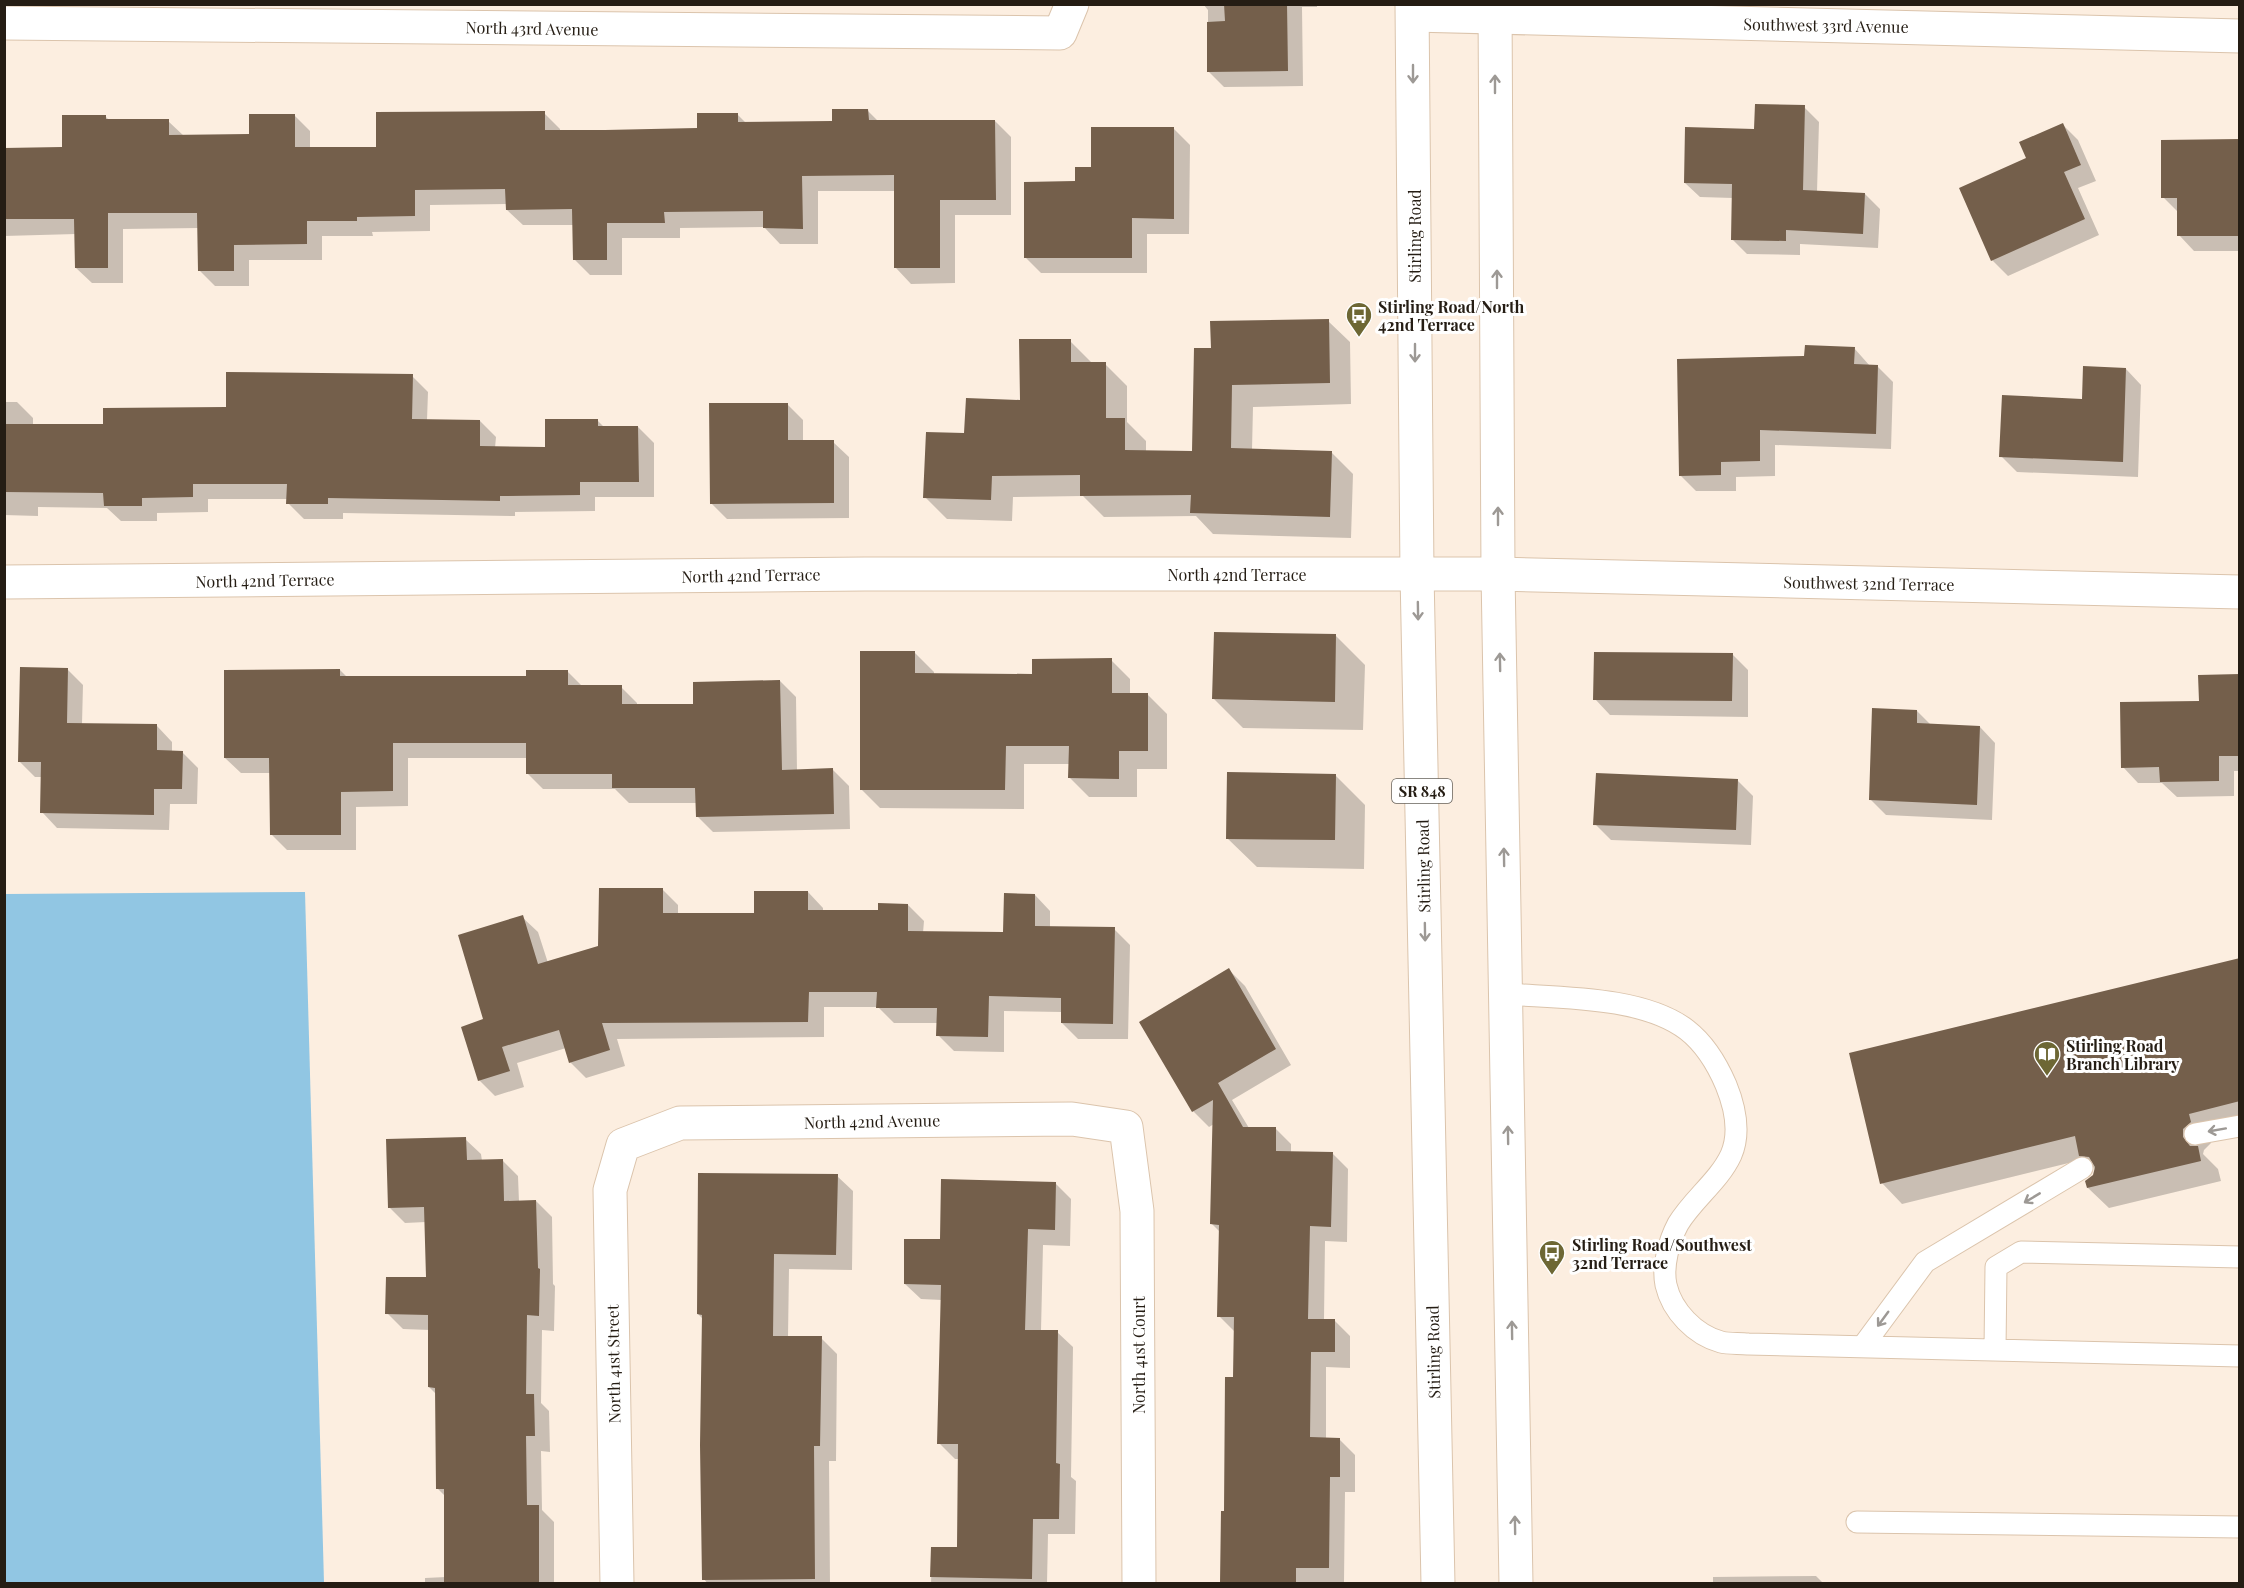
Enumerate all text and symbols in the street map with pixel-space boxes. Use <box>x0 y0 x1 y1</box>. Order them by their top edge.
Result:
street label: Southwest 33rd Avenue <box>1743 13 1909 37</box>
street label: North 43rd Avenue <box>465 16 599 40</box>
one-way arrow <box>1407 63 1419 83</box>
one-way arrow <box>1489 74 1501 94</box>
street label: Stirling Road <box>1404 189 1425 283</box>
one-way arrow <box>1491 269 1503 289</box>
place label: Stirling Road/North 42nd Terrace <box>1378 296 1525 335</box>
bus stop icon: Stirling Road/North 42nd Terrace <box>1344 300 1374 338</box>
one-way arrow <box>1410 342 1421 362</box>
one-way arrow <box>1492 506 1504 526</box>
street label: North 42nd Terrace <box>681 563 821 587</box>
street label: North 42nd Terrace <box>1167 564 1307 585</box>
street label: North 42nd Terrace <box>195 568 335 592</box>
street label: Southwest 32nd Terrace <box>1783 571 1955 595</box>
one-way arrow <box>1412 600 1424 620</box>
one-way arrow <box>1494 653 1506 673</box>
road number: SR 848 <box>1392 779 1452 803</box>
street label: Stirling Road <box>1412 819 1434 913</box>
one-way arrow <box>1498 848 1509 868</box>
one-way arrow <box>1419 921 1430 941</box>
place label: Stirling Road Branch Library <box>2066 1035 2180 1074</box>
library icon: Stirling Road Branch Library <box>2032 1039 2062 1077</box>
street label: North 42nd Avenue <box>804 1109 940 1133</box>
one-way arrow <box>2208 1125 2227 1136</box>
one-way arrow <box>1502 1126 1514 1146</box>
one-way arrow <box>2024 1192 2041 1204</box>
place label: Stirling Road/Southwest 32nd Terrace <box>1572 1234 1752 1273</box>
bus stop icon: Stirling Road/Southwest 32nd Terrace <box>1537 1238 1567 1276</box>
street label: North 41st Court <box>1128 1296 1149 1414</box>
street label: North 41st Street <box>601 1304 625 1424</box>
street label: Stirling Road <box>1422 1305 1444 1399</box>
one-way arrow <box>1877 1310 1890 1326</box>
one-way arrow <box>1506 1321 1518 1341</box>
one-way arrow <box>1510 1516 1521 1536</box>

